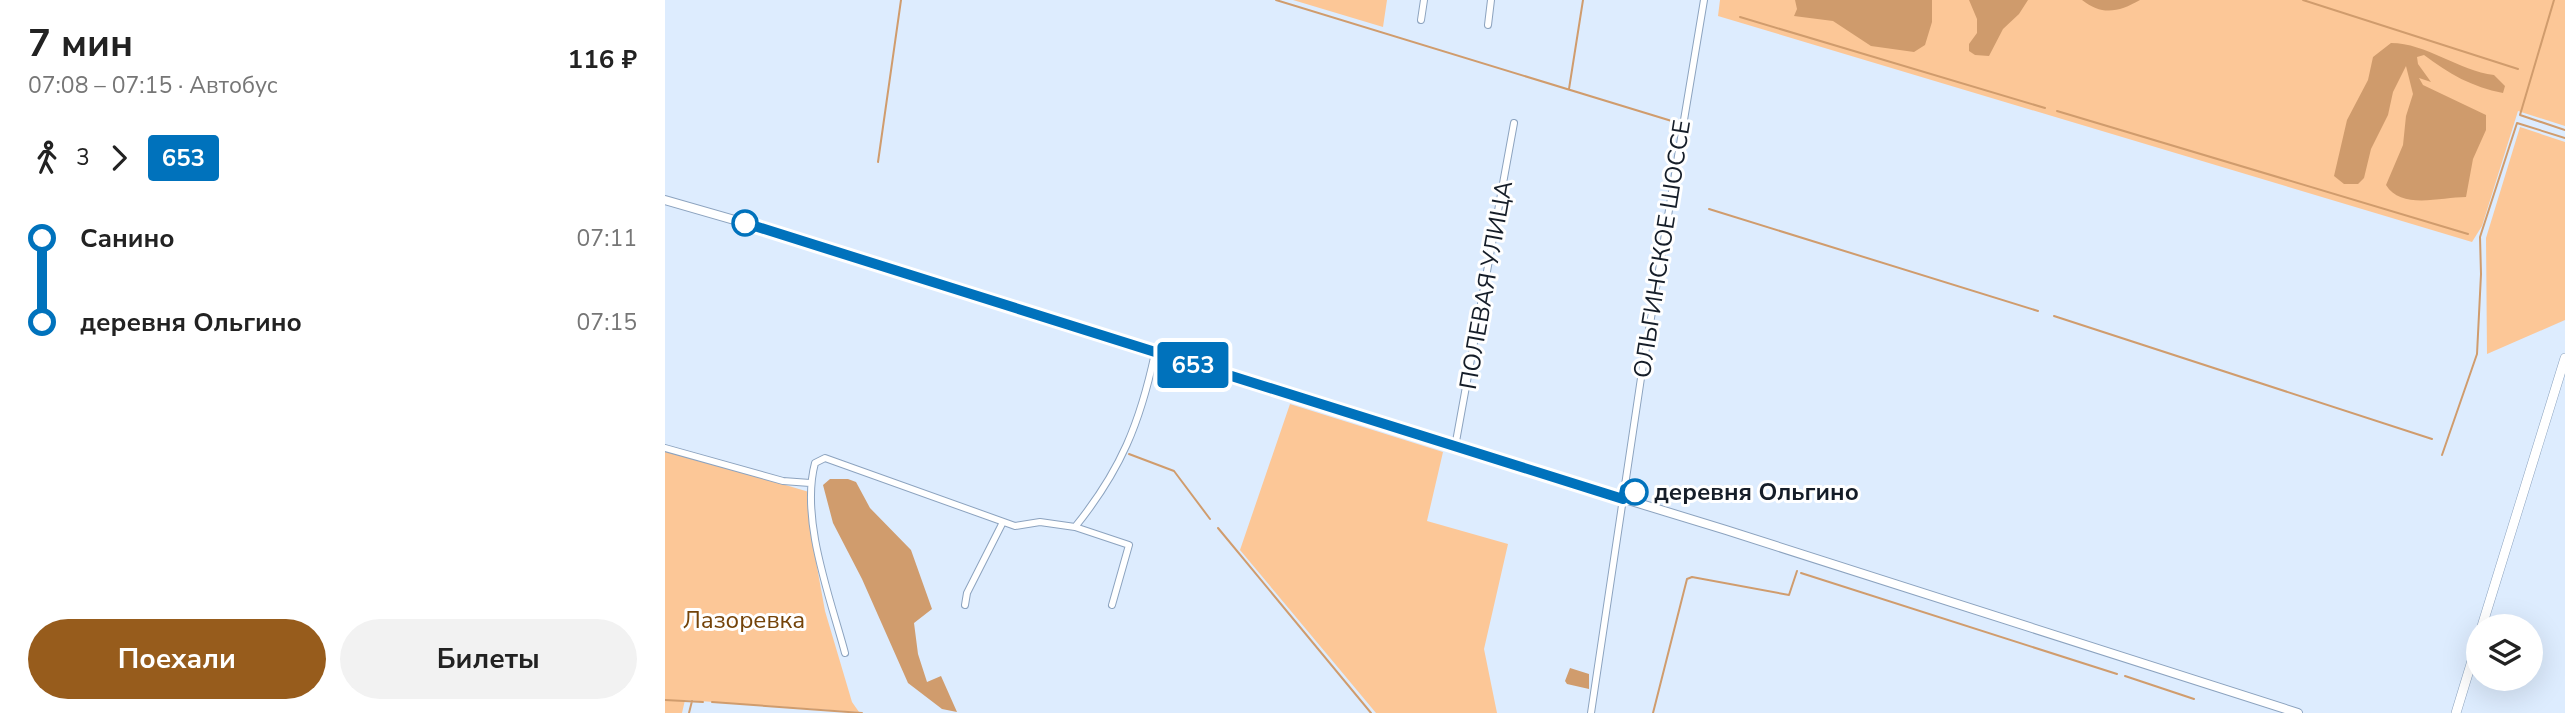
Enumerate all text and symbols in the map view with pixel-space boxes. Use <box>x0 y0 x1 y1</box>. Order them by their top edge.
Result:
text: 7 мин <box>28 18 133 69</box>
text: 116 ₽ <box>568 42 637 77</box>
text: 07:08 – 07:15 · Автобус <box>28 70 278 101</box>
street label: ОЛЬГИНСКОЕ ШОССЕ <box>1626 118 1698 380</box>
icon: walk <box>28 139 66 177</box>
icon: forward <box>100 139 138 177</box>
text: 3 <box>76 142 90 173</box>
text: 653 <box>162 142 205 174</box>
street label: ПОЛЕВАЯ УЛИЦА <box>1452 178 1520 392</box>
unlabelled marker <box>732 210 758 236</box>
text: Санино <box>80 221 175 256</box>
text: 07:11 <box>577 223 637 254</box>
text: деревня Ольгино <box>80 305 302 340</box>
text: 07:15 <box>577 307 637 338</box>
line badge: 653 <box>1153 342 1233 388</box>
text: 653 <box>1171 349 1215 381</box>
place label: деревня Ольгино <box>1654 476 1859 508</box>
marker: деревня Ольгино <box>1622 479 1648 505</box>
park label: Лазоревка <box>683 604 805 636</box>
map controls <box>2466 614 2543 691</box>
button: layers <box>2466 614 2543 691</box>
button: Поехали <box>28 619 326 699</box>
button: Билеты <box>340 619 637 699</box>

